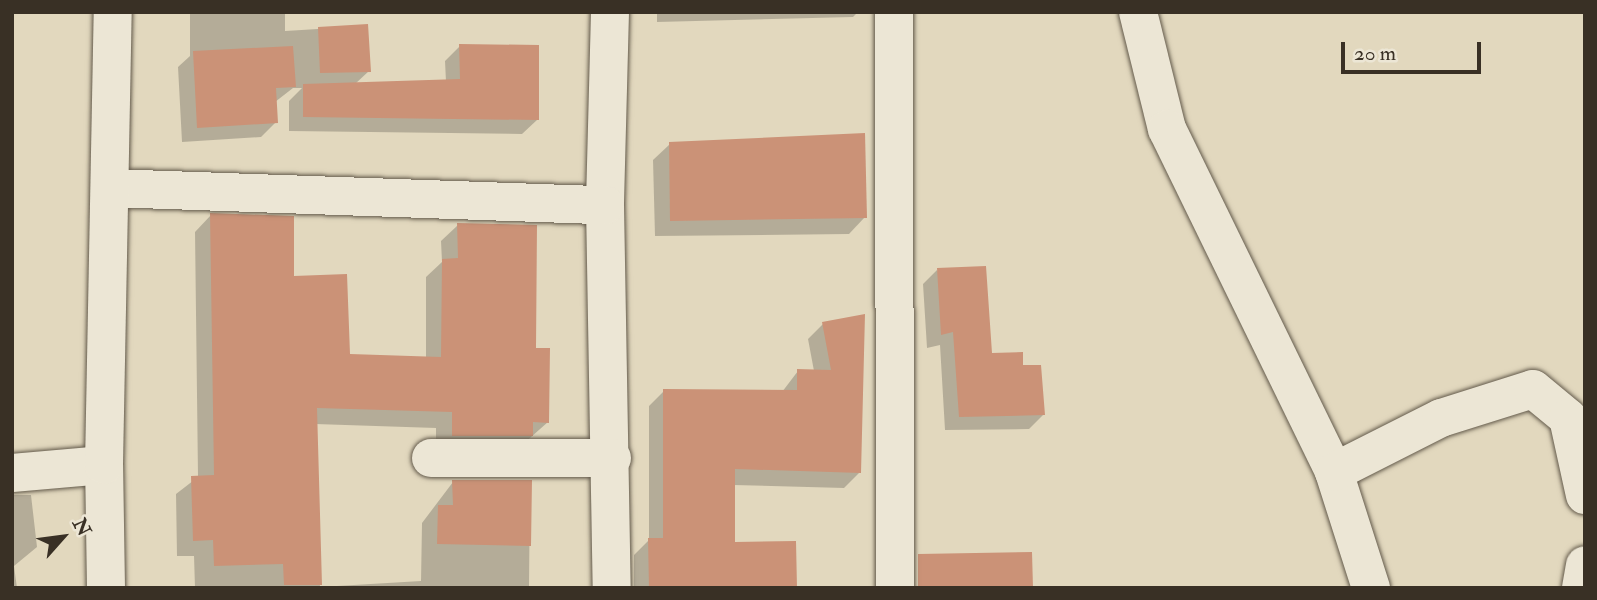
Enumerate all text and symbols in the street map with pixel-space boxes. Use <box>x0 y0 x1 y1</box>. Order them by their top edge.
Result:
scale bar <box>1345 28 1485 72</box>
text: 20 m <box>1354 40 1396 67</box>
north arrow <box>28 502 98 572</box>
text: N <box>67 514 96 540</box>

